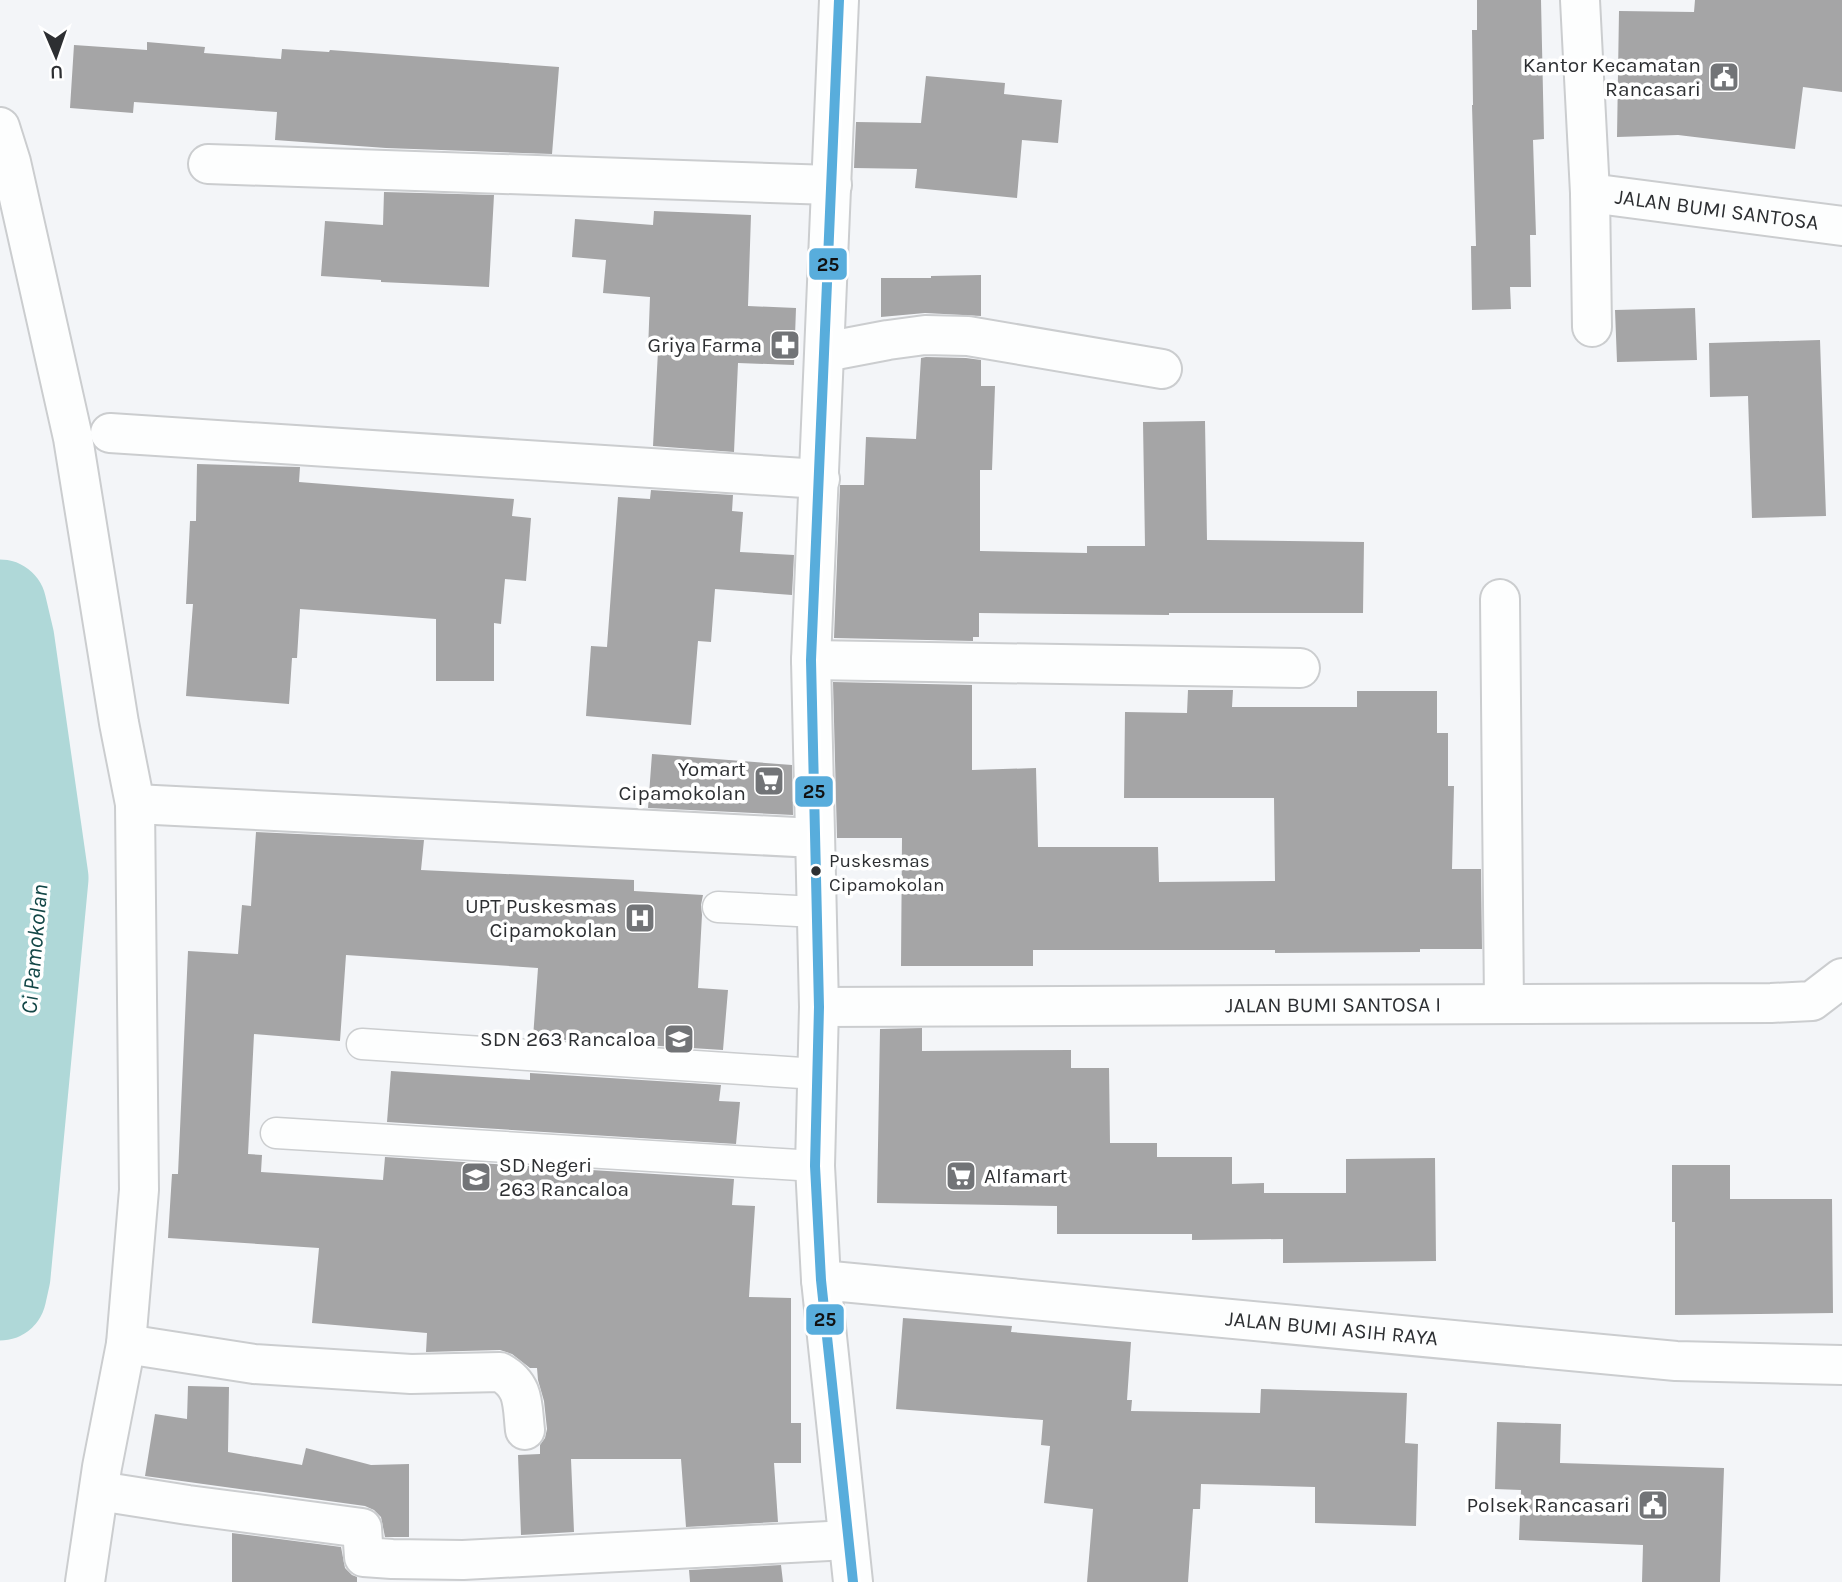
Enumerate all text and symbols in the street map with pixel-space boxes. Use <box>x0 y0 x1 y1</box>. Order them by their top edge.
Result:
north arrow <box>21 21 91 91</box>
place label: Kantor Kecamatan Rancasari <box>1523 53 1701 101</box>
public building icon: Kantor Kecamatan Rancasari <box>1707 60 1741 94</box>
text: U <box>50 61 64 83</box>
street label: JALAN BUMI SANTOSA <box>1614 184 1820 235</box>
line badge: 25 <box>808 247 848 281</box>
text: 25 <box>817 254 839 276</box>
pharmacy icon: Griya Farma <box>768 328 802 362</box>
place label: Griya Farma <box>647 333 762 357</box>
place label: Yomart Cipamokolan <box>618 757 746 805</box>
supermarket icon: Yomart Cipamokolan <box>752 764 786 798</box>
line badge: 25 <box>794 775 834 808</box>
text: 25 <box>803 781 825 803</box>
place label: Puskesmas Cipamokolan <box>829 850 944 896</box>
marker: Puskesmas Cipamokolan <box>809 864 823 878</box>
water label: Ci Pamokolan <box>15 883 54 1015</box>
place label: UPT Puskesmas Cipamokolan <box>465 894 617 942</box>
hospital icon: UPT Puskesmas Cipamokolan <box>623 901 657 935</box>
street label: JALAN BUMI SANTOSA I <box>1225 992 1441 1017</box>
school or university icon: SDN 263 Rancaloa <box>662 1022 696 1056</box>
place label: SDN 263 Rancaloa <box>480 1027 656 1051</box>
place label: SD Negeri 263 Rancaloa <box>499 1153 629 1201</box>
supermarket icon: Alfamart <box>944 1159 978 1193</box>
school or university icon: SD Negeri 263 Rancaloa <box>459 1160 493 1194</box>
place label: Alfamart <box>984 1164 1067 1188</box>
line badge: 25 <box>805 1303 845 1336</box>
street label: JALAN BUMI ASIH RAYA <box>1224 1306 1439 1350</box>
text: 25 <box>814 1309 836 1331</box>
public building icon: Polsek Rancasari <box>1636 1488 1670 1522</box>
place label: Polsek Rancasari <box>1466 1493 1630 1517</box>

